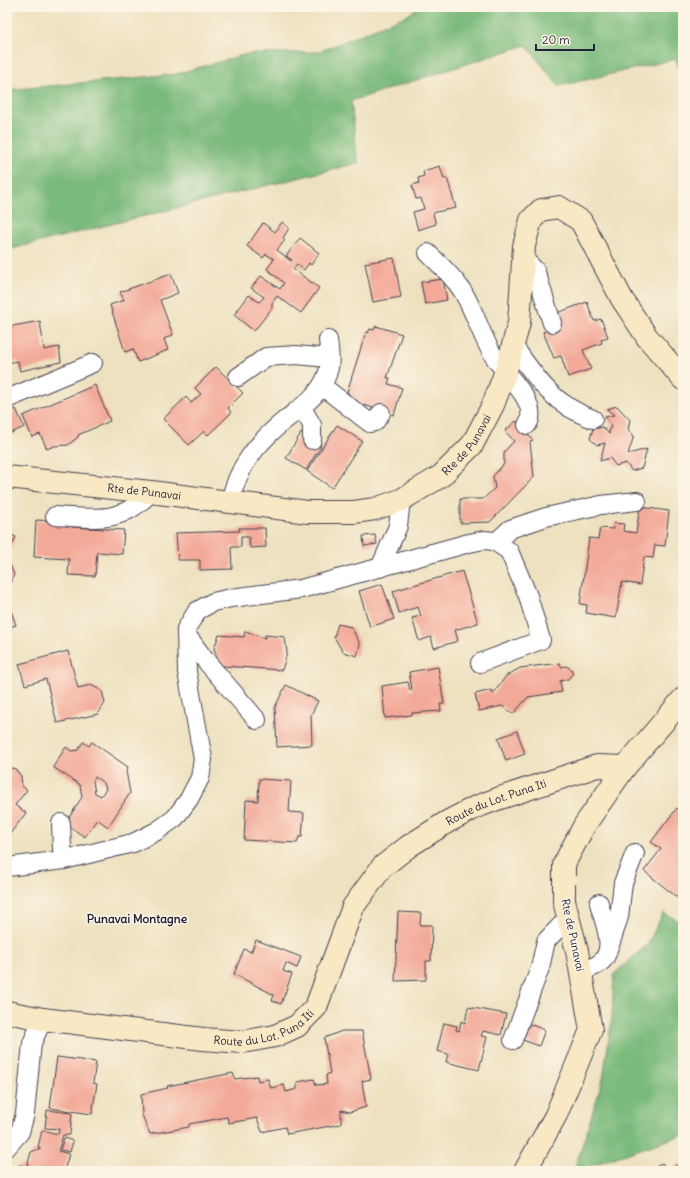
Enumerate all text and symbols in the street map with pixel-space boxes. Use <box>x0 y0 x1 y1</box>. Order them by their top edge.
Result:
scale bar <box>536 26 594 52</box>
text: 20 m <box>542 32 570 47</box>
street label: Rte de Punavai <box>439 412 494 478</box>
street label: Rte de Punavai <box>107 481 182 503</box>
street label: Route du Lot. Puna Iti <box>444 776 548 828</box>
street label: Rte de Punavai <box>558 897 588 973</box>
district label: Punavai Montagne <box>87 911 188 927</box>
street label: Route du Lot. Puna Iti <box>213 1006 317 1049</box>

